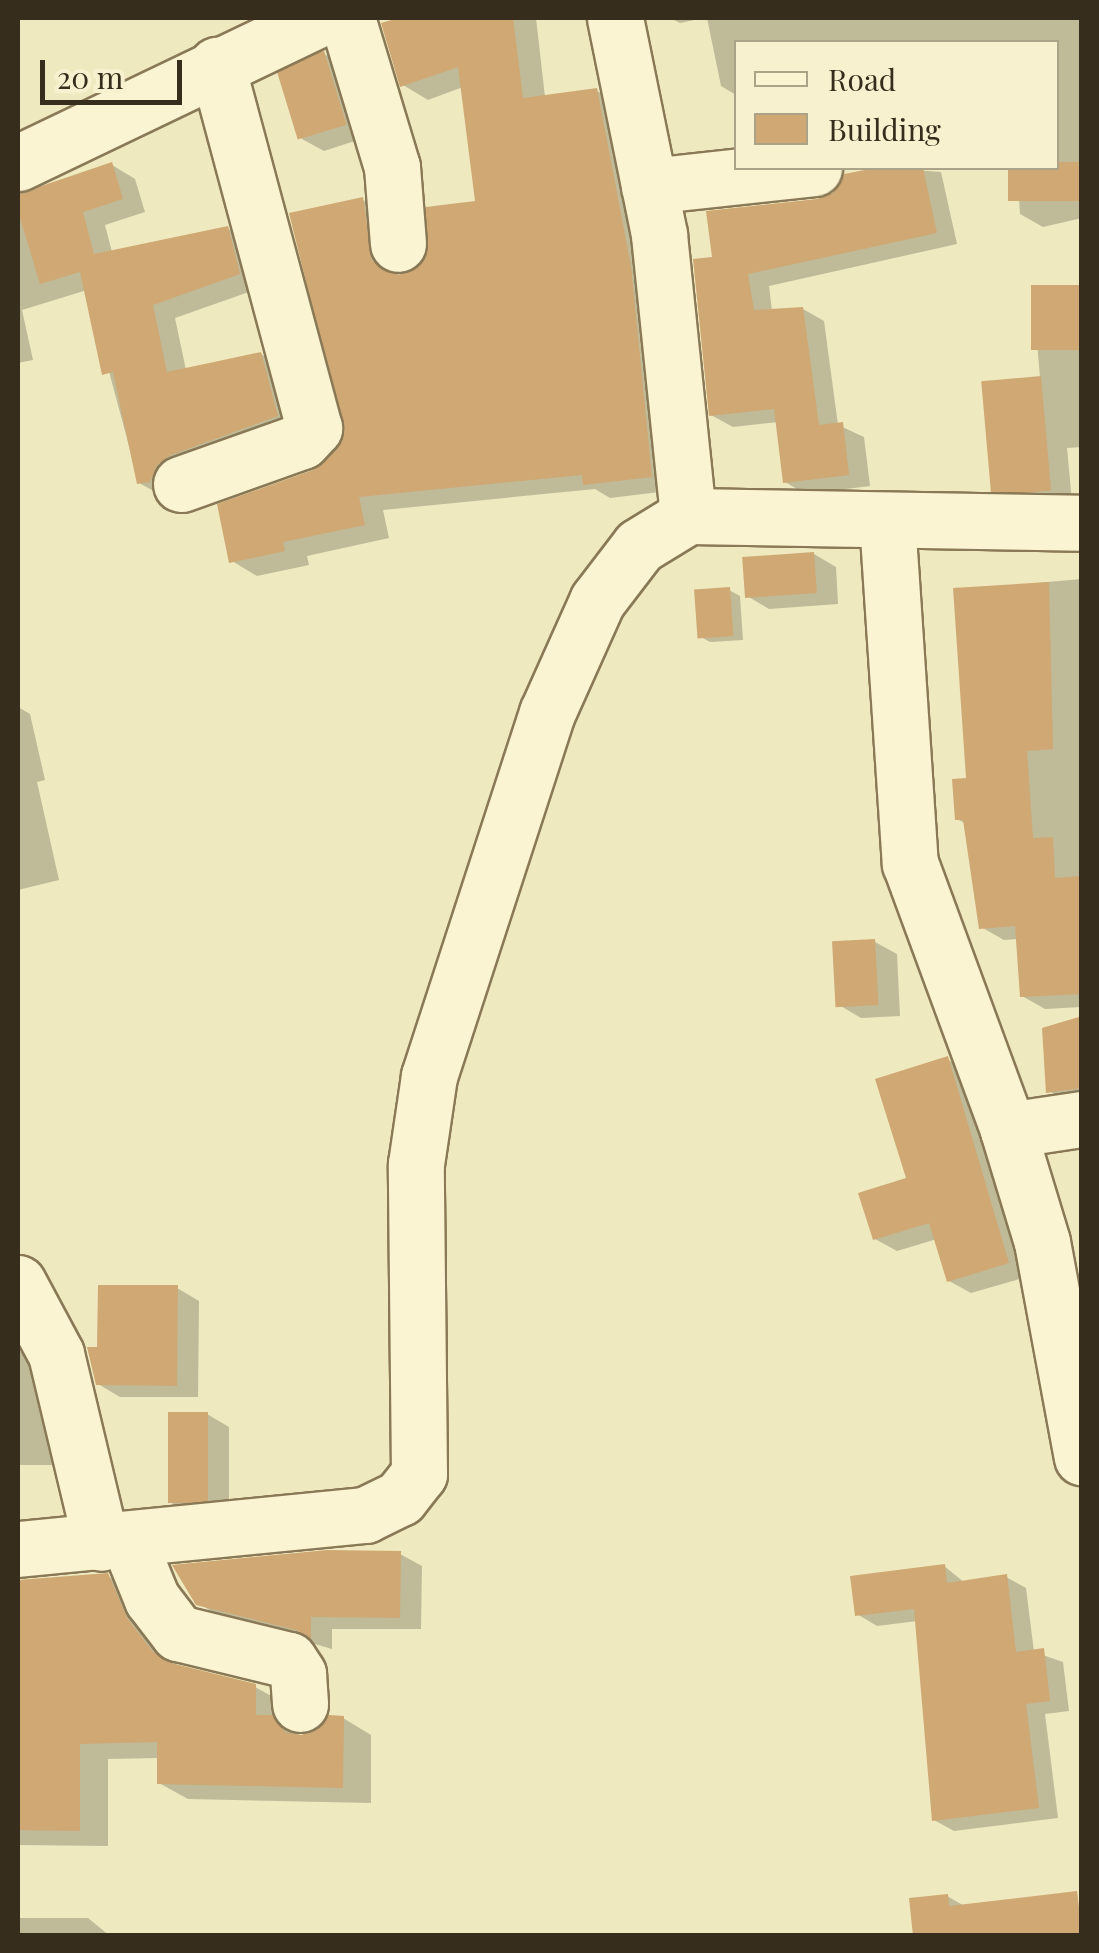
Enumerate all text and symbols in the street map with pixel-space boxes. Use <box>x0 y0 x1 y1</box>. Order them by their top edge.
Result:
scale bar <box>45 40 188 102</box>
legend <box>734 40 1059 170</box>
text: 20 m <box>57 57 123 97</box>
text: Road <box>828 59 896 99</box>
text: Building <box>828 109 941 149</box>

